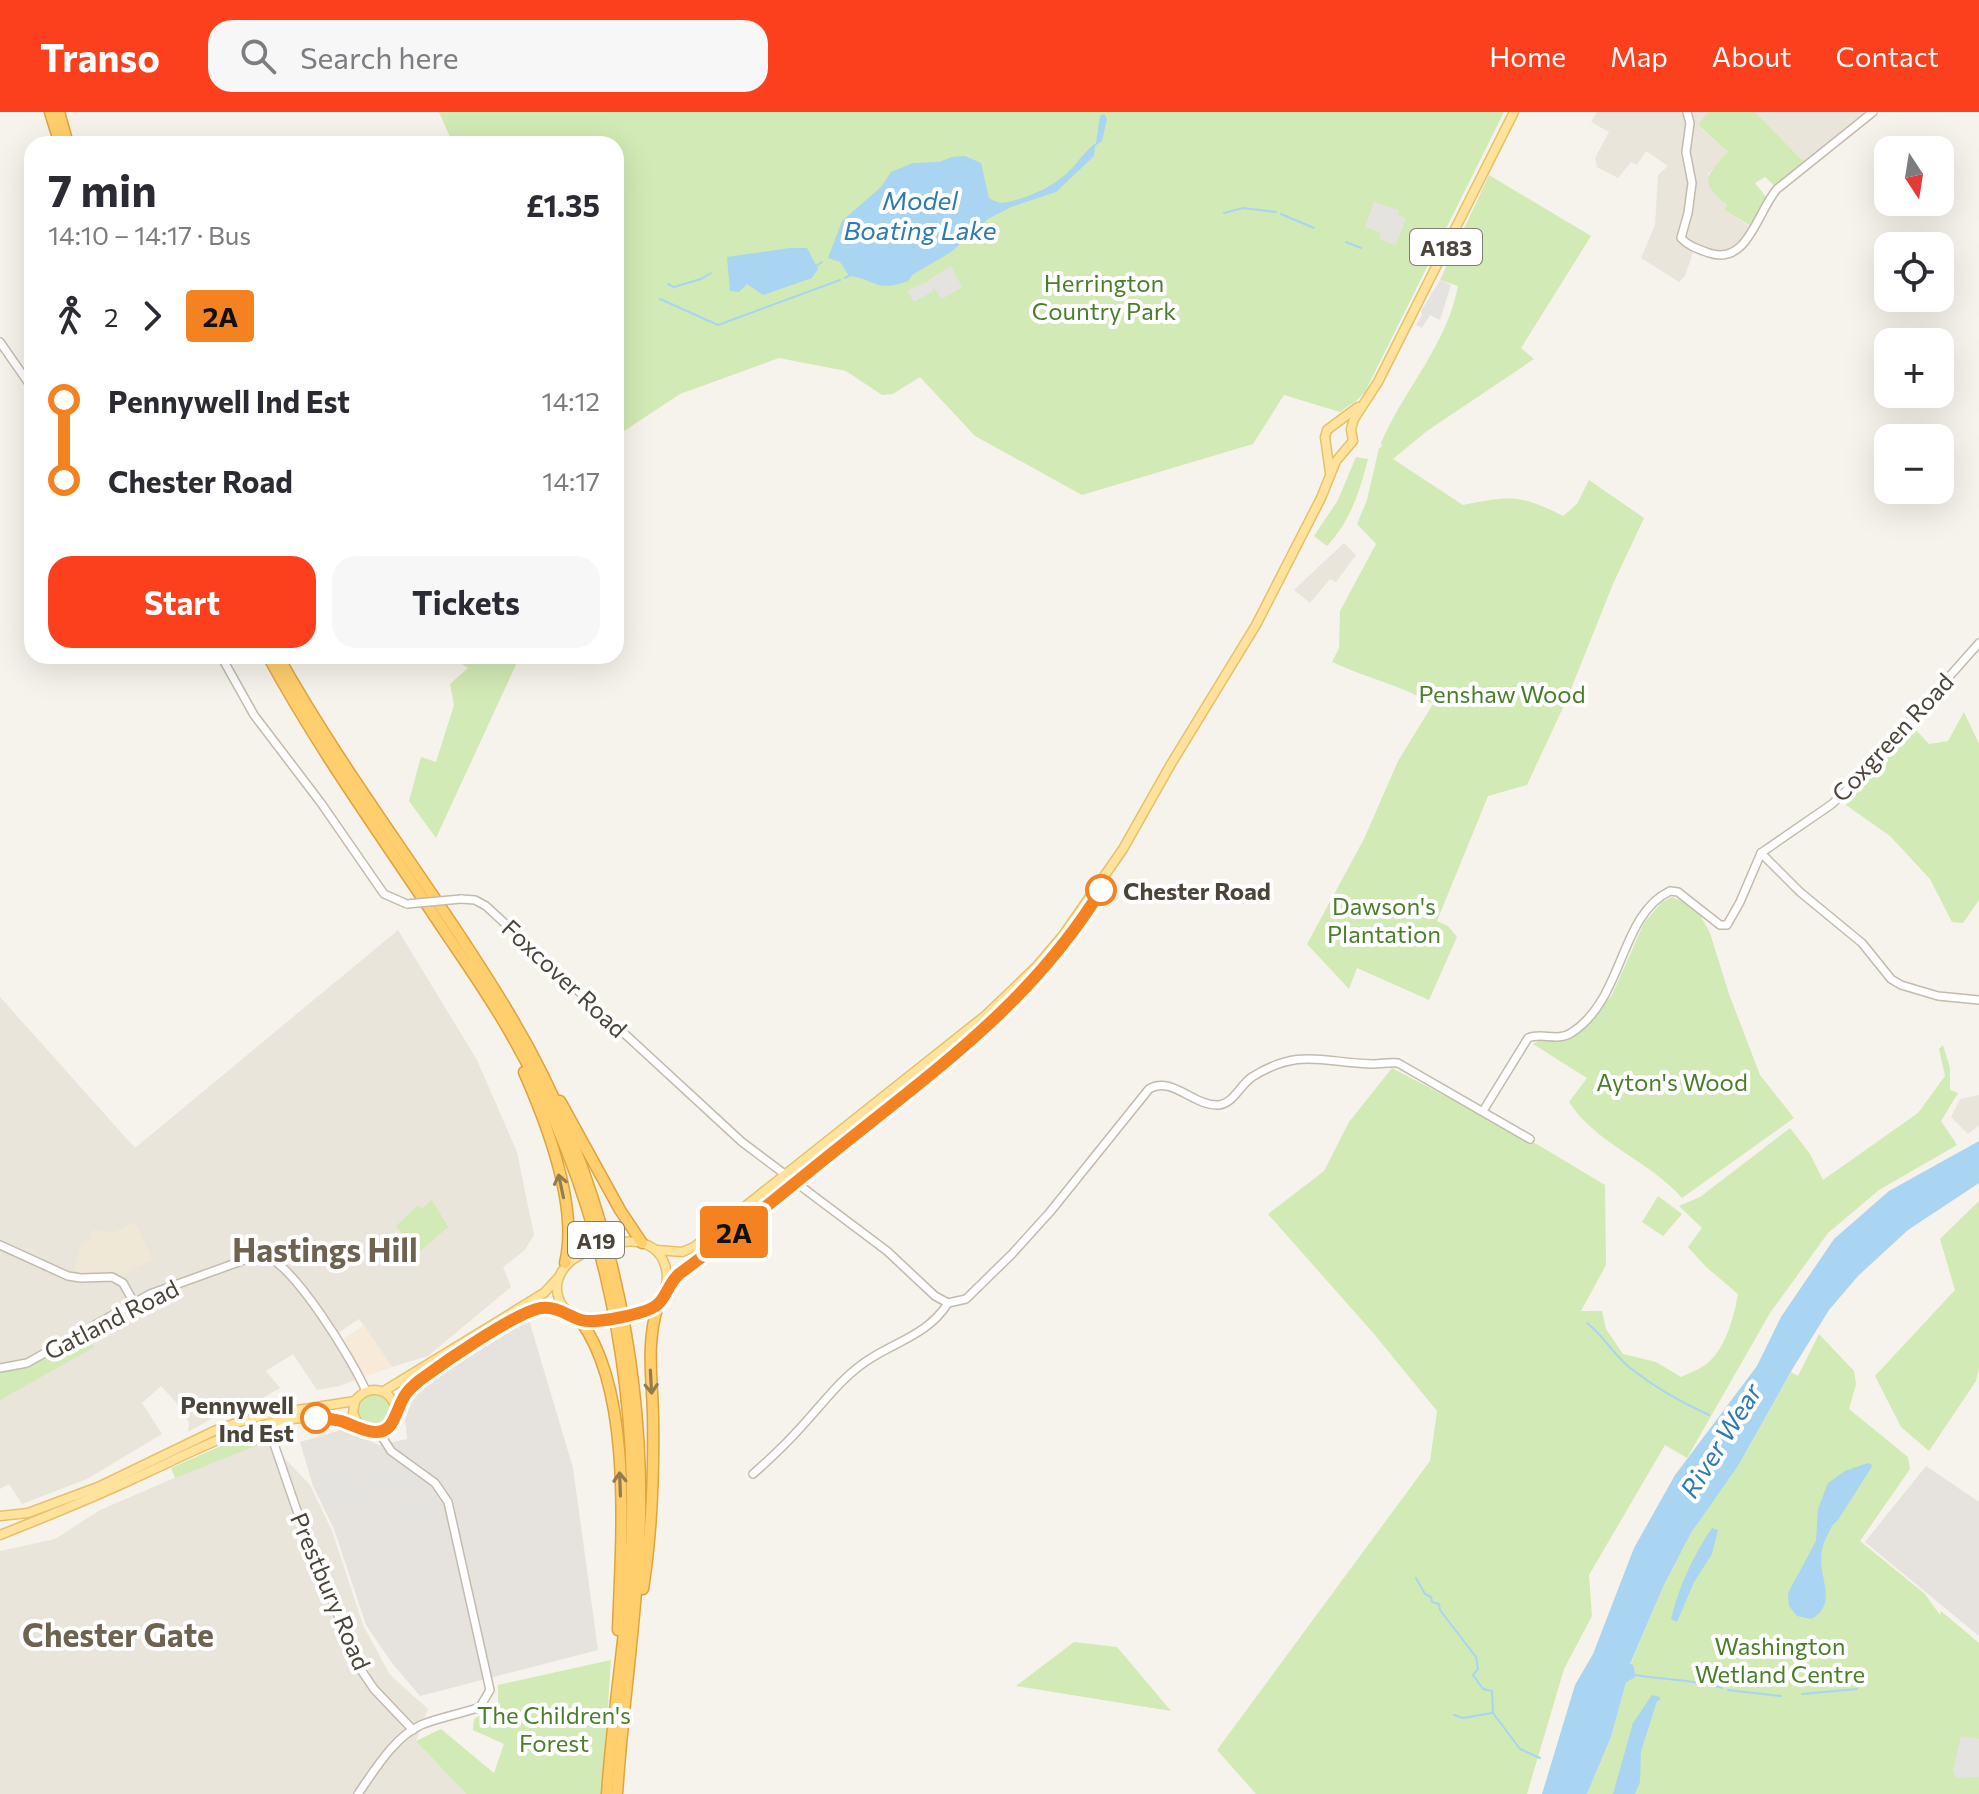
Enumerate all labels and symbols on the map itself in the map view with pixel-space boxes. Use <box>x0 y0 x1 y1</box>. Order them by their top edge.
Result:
north arrow <box>1874 136 1954 216</box>
water label: Model Boating Lake <box>844 184 997 245</box>
road number: A183 <box>1410 229 1482 265</box>
park label: Herrington Country Park <box>1032 268 1176 325</box>
street label: Coxgreen Road <box>1825 667 1959 807</box>
park label: Penshaw Wood <box>1418 679 1586 708</box>
marker: Chester Road <box>1086 875 1116 905</box>
place label: Chester Road <box>1123 876 1271 905</box>
park label: Dawson's Plantation <box>1327 891 1441 948</box>
street label: Foxcover Road <box>497 913 633 1043</box>
park label: Ayton's Wood <box>1596 1067 1748 1096</box>
one-way arrow <box>553 1174 568 1199</box>
line badge: 2A <box>698 1206 770 1258</box>
road number: A19 <box>568 1222 624 1258</box>
district label: Hastings Hill <box>232 1229 418 1269</box>
street label: Gatland Road <box>39 1273 183 1365</box>
one-way arrow <box>644 1368 659 1395</box>
water label: River Wear <box>1673 1376 1768 1503</box>
place label: Pennywell Ind Est <box>180 1390 294 1447</box>
marker: Pennywell Ind Est <box>301 1403 331 1433</box>
one-way arrow <box>612 1471 627 1498</box>
street label: Prestbury Road <box>285 1508 377 1674</box>
district label: Chester Gate <box>22 1614 214 1654</box>
park label: Washington Wetland Centre <box>1695 1631 1865 1688</box>
park label: The Children's Forest <box>477 1700 631 1757</box>

